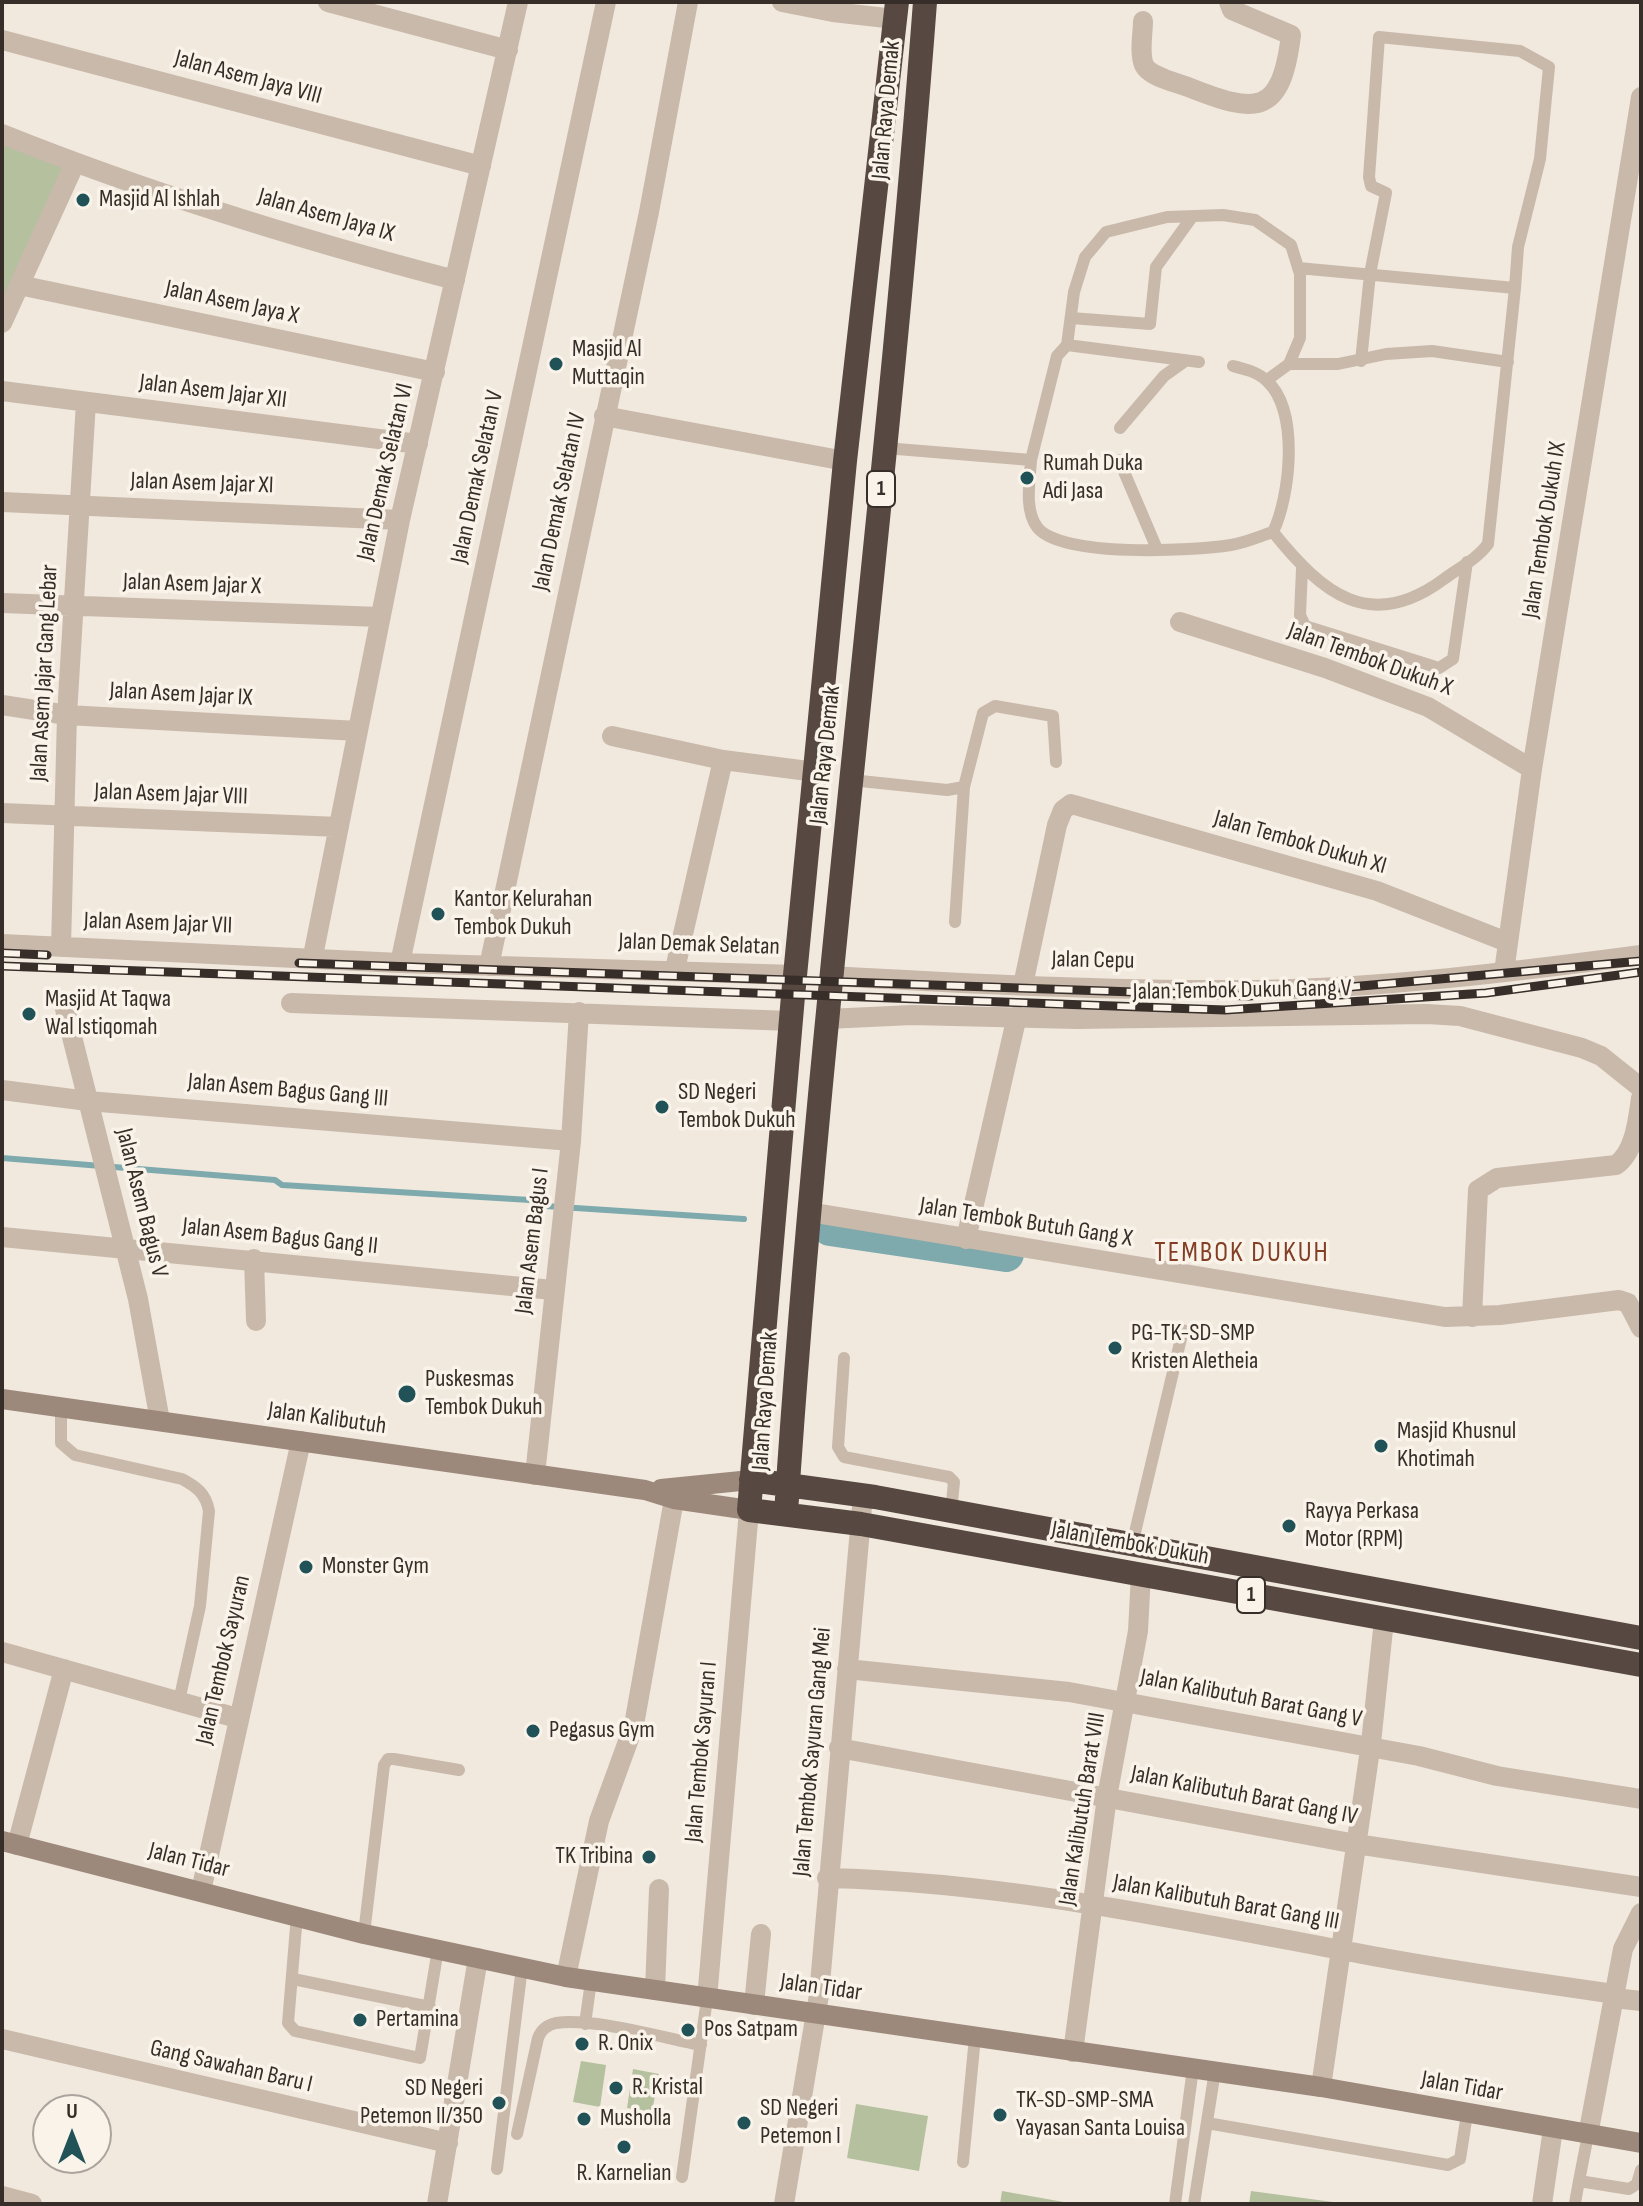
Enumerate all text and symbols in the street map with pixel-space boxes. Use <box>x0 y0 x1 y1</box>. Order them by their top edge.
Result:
street label: Jalan Raya Demak <box>867 39 907 181</box>
street label: Jalan Asem Jaya VIII <box>171 45 325 111</box>
street label: Jalan Asem Jaya IX <box>254 183 398 249</box>
place label: Masjid Al Ishlah <box>99 186 220 214</box>
marker: Masjid Al Ishlah <box>74 191 92 209</box>
street label: Jalan Asem Jaya X <box>163 275 301 331</box>
place label: Masjid Al Muttaqin <box>572 336 645 392</box>
marker: Masjid Al Muttaqin <box>547 355 565 373</box>
street label: Jalan Asem Jajar XII <box>138 369 288 415</box>
street label: Jalan Demak Selatan VI <box>352 381 420 563</box>
street label: Jalan Demak Selatan V <box>446 388 510 566</box>
street label: Jalan Demak Selatan IV <box>527 411 593 593</box>
street label: Jalan Tembok Dukuh IX <box>1517 440 1573 620</box>
place label: Rumah Duka Adi Jasa <box>1043 450 1143 506</box>
street label: Jalan Asem Jajar XI <box>130 467 274 501</box>
marker: Rumah Duka Adi Jasa <box>1018 469 1036 487</box>
road number: 1 <box>867 471 895 507</box>
street label: Jalan Asem Jajar Gang Lebar <box>25 564 65 782</box>
street label: Jalan Asem Jajar X <box>122 568 262 602</box>
street label: Jalan Tembok Dukuh X <box>1284 617 1456 703</box>
street label: Jalan Asem Jajar IX <box>109 677 253 713</box>
street label: Jalan Raya Demak <box>804 684 848 826</box>
street label: Jalan Asem Jajar VIII <box>94 778 248 812</box>
street label: Jalan Tembok Dukuh XI <box>1210 805 1390 881</box>
place label: Kantor Kelurahan Tembok Dukuh <box>454 886 592 942</box>
marker: Kantor Kelurahan Tembok Dukuh <box>429 905 447 923</box>
street label: Jalan Asem Jajar VII <box>83 907 233 941</box>
street label: Jalan Demak Selatan <box>618 928 780 962</box>
street label: Jalan Cepu <box>1051 946 1135 976</box>
street label: Jalan Tembok Dukuh Gang V <box>1132 975 1352 1007</box>
place label: Masjid At Taqwa Wal Istiqomah <box>45 986 171 1042</box>
marker: Masjid At Taqwa Wal Istiqomah <box>20 1005 38 1023</box>
street label: Jalan Asem Bagus Gang III <box>187 1068 389 1114</box>
place label: SD Negeri Tembok Dukuh <box>678 1079 795 1135</box>
marker: SD Negeri Tembok Dukuh <box>653 1098 671 1116</box>
street label: Jalan Asem Bagus V <box>109 1125 173 1281</box>
street label: Jalan Asem Bagus I <box>510 1166 556 1316</box>
street label: Jalan Tembok Butuh Gang X <box>918 1192 1134 1254</box>
street label: Jalan Asem Bagus Gang II <box>181 1212 379 1262</box>
district label: TEMBOK DUKUH <box>1154 1237 1330 1271</box>
place label: PG-TK-SD-SMP Kristen Aletheia <box>1131 1320 1258 1376</box>
street label: Jalan Raya Demak <box>747 1331 785 1471</box>
marker: PG-TK-SD-SMP Kristen Aletheia <box>1106 1339 1124 1357</box>
place label: Puskesmas Tembok Dukuh <box>425 1366 542 1422</box>
marker: Puskesmas Tembok Dukuh <box>396 1383 418 1405</box>
street label: Jalan Kalibutuh <box>266 1396 388 1442</box>
place label: Masjid Khusnul Khotimah <box>1397 1418 1516 1474</box>
marker: Masjid Khusnul Khotimah <box>1372 1437 1390 1455</box>
place label: Rayya Perkasa Motor (RPM) <box>1305 1498 1419 1554</box>
street label: Jalan Tembok Dukuh <box>1049 1516 1211 1572</box>
marker: Rayya Perkasa Motor (RPM) <box>1280 1517 1298 1535</box>
place label: Monster Gym <box>322 1553 429 1581</box>
marker: Monster Gym <box>297 1558 315 1576</box>
street label: Jalan Tembok Sayuran <box>191 1573 257 1747</box>
road number: 1 <box>1237 1577 1265 1613</box>
street label: Jalan Tembok Sayuran Gang Mei <box>788 1626 838 1878</box>
street label: Jalan Tembok Sayuran I <box>680 1660 724 1844</box>
street label: Jalan Kalibutuh Barat Gang V <box>1138 1663 1364 1735</box>
street label: Jalan Kalibutuh Barat VIII <box>1054 1710 1112 1908</box>
place label: Pegasus Gym <box>549 1717 655 1745</box>
marker: Pegasus Gym <box>524 1722 542 1740</box>
street label: Jalan Kalibutuh Barat Gang IV <box>1128 1760 1360 1832</box>
street label: Jalan Tidar <box>146 1837 232 1885</box>
place label: TK Tribina <box>555 1843 633 1871</box>
marker: TK Tribina <box>640 1848 658 1866</box>
street label: Jalan Kalibutuh Barat Gang III <box>1111 1869 1341 1937</box>
street label: Jalan Tidar <box>778 1968 864 2008</box>
place label: Pertamina <box>376 2006 459 2034</box>
marker: Pertamina <box>351 2011 369 2029</box>
place label: Pos Satpam <box>704 2016 798 2044</box>
marker: Pos Satpam <box>679 2021 697 2039</box>
place label: R. Onix <box>598 2030 653 2058</box>
street label: Gang Sawahan Baru I <box>147 2034 315 2100</box>
marker: R. Onix <box>573 2035 591 2053</box>
street label: Jalan Tidar <box>1419 2066 1505 2108</box>
place label: R. Kristal <box>632 2074 703 2102</box>
place label: SD Negeri Petemon II/350 <box>360 2075 483 2131</box>
marker: R. Kristal <box>607 2079 625 2097</box>
place label: TK-SD-SMP-SMA Yayasan Santa Louisa <box>1016 2087 1185 2143</box>
north arrow <box>32 2094 112 2174</box>
marker: SD Negeri Petemon II/350 <box>490 2094 508 2112</box>
place label: SD Negeri Petemon I <box>760 2095 841 2151</box>
text: U <box>66 2098 78 2125</box>
place label: Musholla <box>600 2105 671 2133</box>
marker: TK-SD-SMP-SMA Yayasan Santa Louisa <box>991 2106 1009 2124</box>
marker: Musholla <box>575 2110 593 2128</box>
marker: SD Negeri Petemon I <box>735 2114 753 2132</box>
marker: R. Karnelian <box>615 2138 633 2156</box>
place label: R. Karnelian <box>576 2160 672 2188</box>

